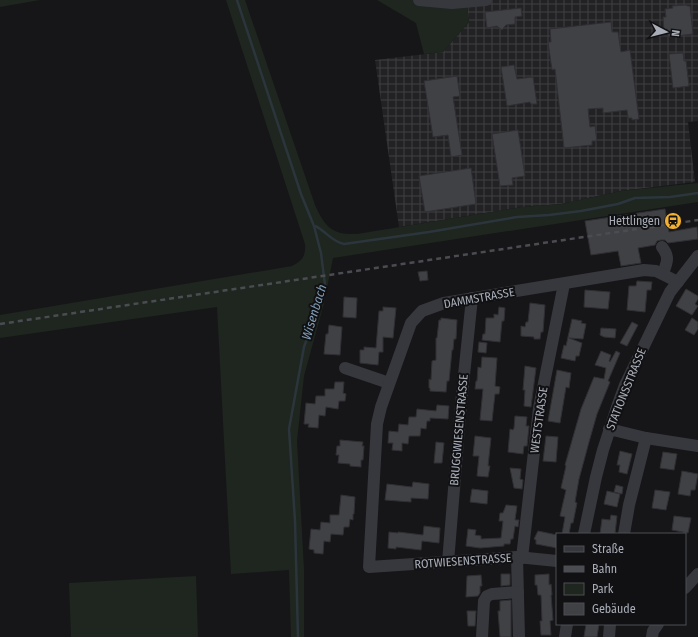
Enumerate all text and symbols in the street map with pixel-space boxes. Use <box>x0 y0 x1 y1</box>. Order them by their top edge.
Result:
north arrow <box>646 12 686 52</box>
text: N <box>669 29 682 37</box>
station icon: Hettlingen <box>663 211 683 231</box>
place label: Hettlingen <box>609 214 660 228</box>
water label: Wisenbach <box>298 282 330 342</box>
street label: DAMMSTRASSE <box>443 285 516 311</box>
street label: STATIONSSTRASSE <box>603 346 649 432</box>
street label: BRUGGWIESENSTRASSE <box>447 373 471 486</box>
street label: WESTSTRASSE <box>527 385 551 454</box>
legend <box>556 533 686 625</box>
text: Straße <box>592 542 624 556</box>
street label: ROTWIESENSTRASSE <box>414 551 512 571</box>
text: Bahn <box>592 562 617 576</box>
text: Park <box>592 582 614 596</box>
text: Gebäude <box>592 602 636 616</box>

